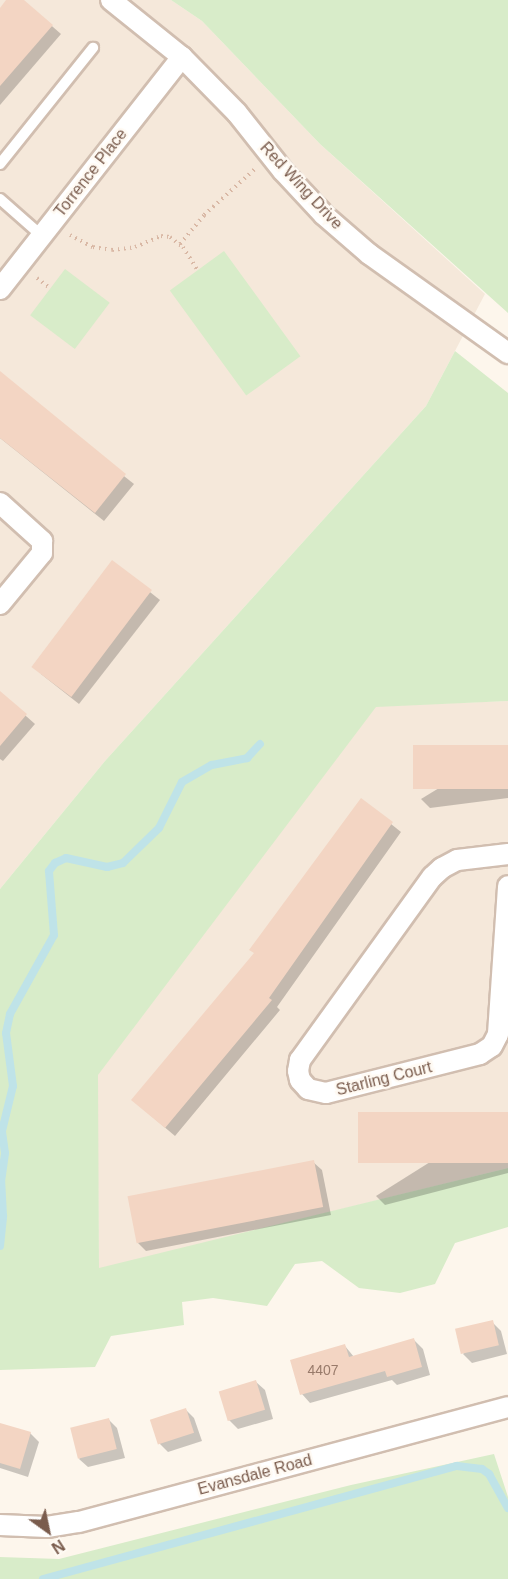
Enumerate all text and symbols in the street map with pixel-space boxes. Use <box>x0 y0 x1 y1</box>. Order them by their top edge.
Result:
street label: Torrence Place <box>51 125 131 221</box>
street label: Red Wing Drive <box>256 138 346 234</box>
street label: Starling Court <box>334 1058 434 1100</box>
house number: 4407 <box>307 1362 339 1378</box>
street label: Evansdale Road <box>196 1451 314 1499</box>
north arrow <box>18 1501 78 1561</box>
text: N <box>49 1536 68 1557</box>

